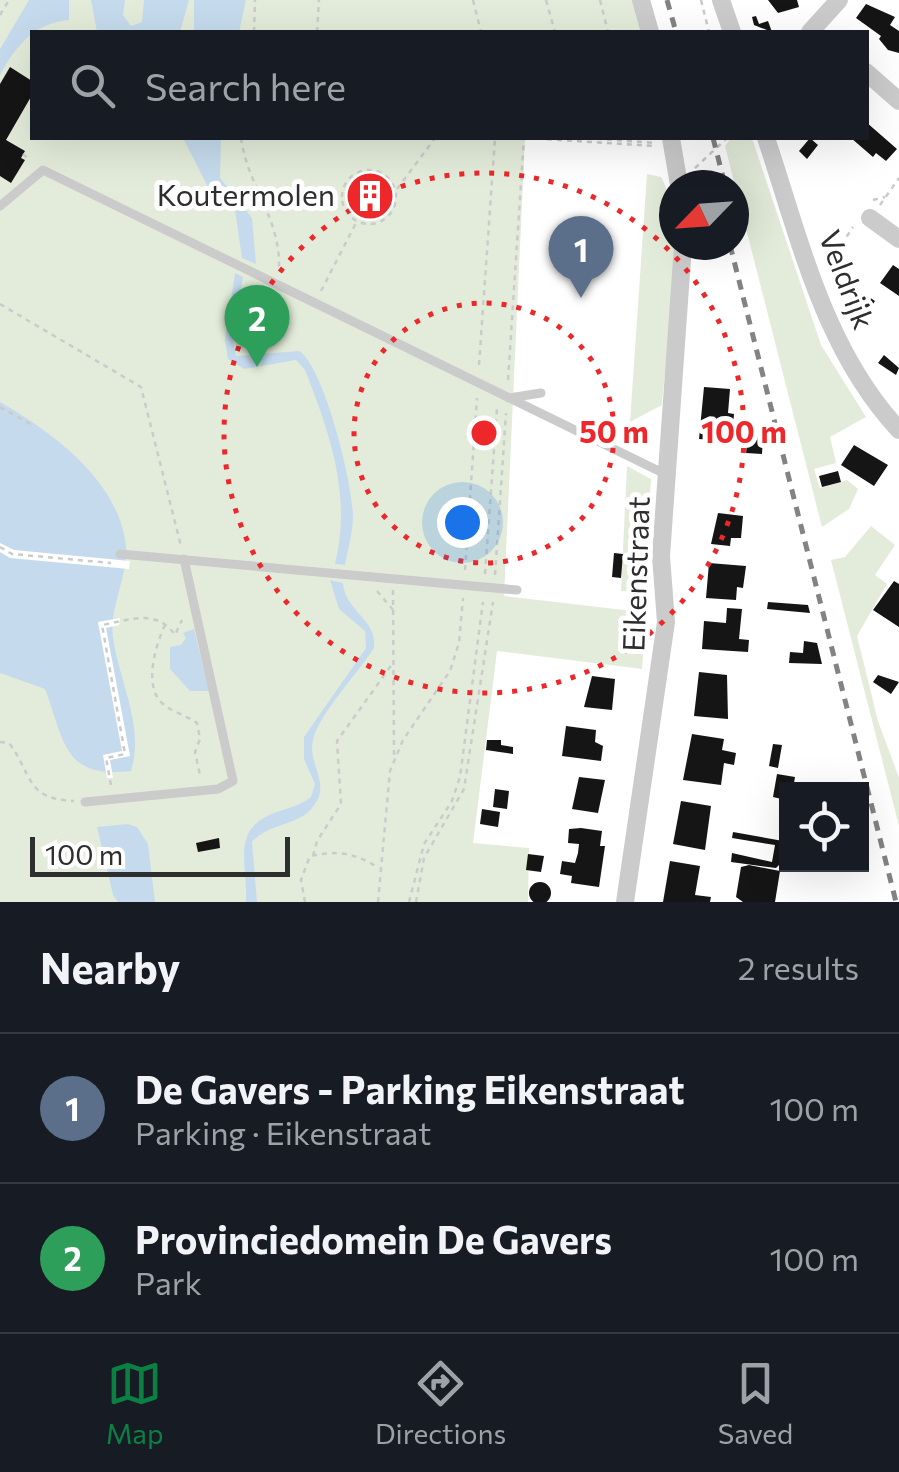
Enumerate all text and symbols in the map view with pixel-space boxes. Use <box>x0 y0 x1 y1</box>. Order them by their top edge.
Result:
search box <box>30 30 869 140</box>
icon: search <box>65 58 120 113</box>
text: Search here <box>145 62 346 109</box>
building icon: Koutermolen <box>344 170 396 222</box>
north arrow <box>659 170 749 260</box>
place label: Koutermolen <box>157 175 335 212</box>
pin: 1 <box>548 216 614 298</box>
street label: Veldrijk <box>813 224 884 334</box>
pin: 2 <box>224 284 290 367</box>
text: 50 m <box>579 412 649 449</box>
text: 100 m <box>701 412 787 449</box>
centre of rings <box>466 415 502 451</box>
street label: Eikenstraat <box>613 496 656 652</box>
your location <box>437 497 488 548</box>
map controls <box>779 782 869 872</box>
button: locate <box>779 782 869 872</box>
scale bar <box>30 832 290 876</box>
text: 100 m <box>45 837 123 871</box>
text: Nearby <box>40 941 180 993</box>
text: 2 results <box>738 947 859 987</box>
text: De Gavers - Parking Eikenstraat <box>135 1065 685 1112</box>
text: 1 <box>65 1088 80 1128</box>
text: 100 m <box>770 1088 859 1128</box>
text: Parking · Eikenstraat <box>135 1112 431 1152</box>
text: Provinciedomein De Gavers <box>135 1215 612 1262</box>
text: 2 <box>63 1238 82 1278</box>
text: 100 m <box>770 1238 859 1278</box>
text: Park <box>135 1262 202 1302</box>
tab: Map <box>106 1356 163 1450</box>
tab: Directions <box>375 1356 506 1450</box>
tab: Saved <box>718 1356 793 1450</box>

